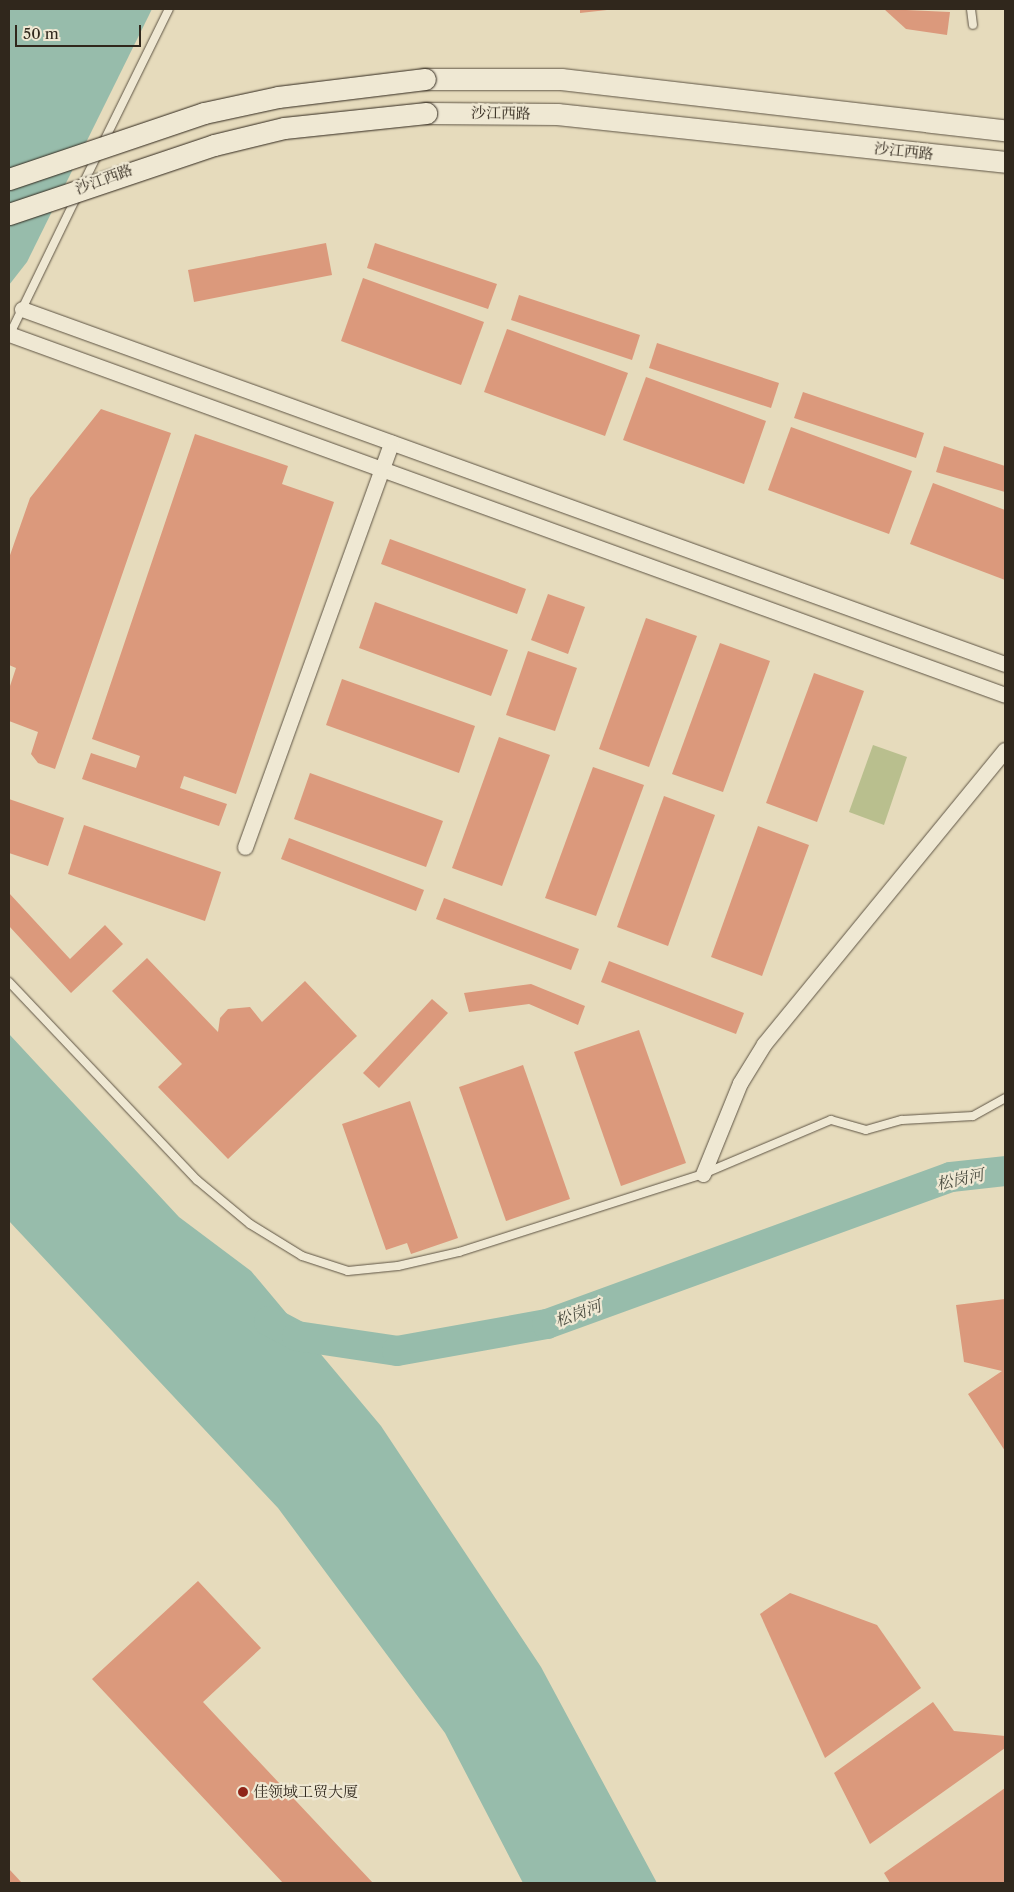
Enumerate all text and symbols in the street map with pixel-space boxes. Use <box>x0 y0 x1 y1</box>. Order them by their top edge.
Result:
scale bar <box>18 15 144 47</box>
text: 50 m <box>23 24 59 43</box>
street label: 沙江西路 <box>471 103 531 123</box>
street label: 沙江西路 <box>873 139 935 163</box>
street label: 沙江西路 <box>73 160 135 198</box>
water label: 松岗河 <box>935 1165 985 1193</box>
water label: 松岗河 <box>552 1296 604 1330</box>
place label: 佳领域工贸大厦 <box>253 1783 358 1801</box>
marker: 佳领域工贸大厦 <box>237 1786 249 1798</box>

